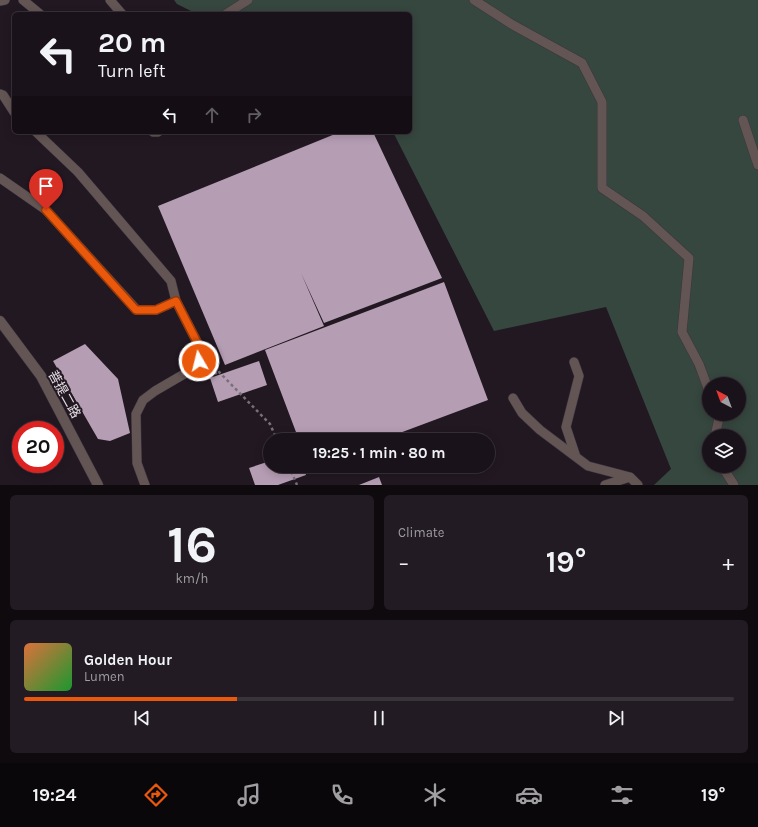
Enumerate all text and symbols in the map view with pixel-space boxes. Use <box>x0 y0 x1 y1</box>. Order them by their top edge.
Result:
text: 20 m <box>98 26 166 59</box>
icon: left <box>32 28 84 80</box>
text: Turn left <box>98 60 166 82</box>
icon: left <box>159 104 181 126</box>
icon: ahead <box>201 104 223 126</box>
icon: right <box>243 104 265 126</box>
pin <box>29 169 63 210</box>
icon: arrive <box>35 175 57 197</box>
position arrow <box>178 340 220 382</box>
street label: 菩提二路 <box>45 368 84 421</box>
north arrow <box>702 377 746 421</box>
map controls <box>702 377 746 473</box>
speed limit sign: 20 <box>12 421 64 473</box>
button: layers <box>702 429 746 473</box>
text: 19:25 · 1 min · 80 m <box>313 444 445 462</box>
text: 16 <box>167 514 217 575</box>
text: Climate <box>398 525 444 540</box>
text: 19° <box>546 544 586 580</box>
text: − <box>398 550 410 576</box>
text: + <box>722 550 734 576</box>
text: km/h <box>176 571 208 586</box>
text: Golden Hour <box>84 651 172 669</box>
text: Lumen <box>84 669 125 684</box>
icon: previous <box>131 707 153 729</box>
icon: pause <box>368 707 390 729</box>
icon: next <box>605 707 627 729</box>
icon: directions <box>142 781 170 809</box>
icon: music <box>235 781 263 809</box>
icon: phone <box>328 781 356 809</box>
icon: climate <box>421 781 449 809</box>
icon: car <box>515 781 543 809</box>
icon: filters <box>608 781 636 809</box>
text: 19:24 <box>33 784 76 806</box>
text: 19° <box>701 784 725 806</box>

